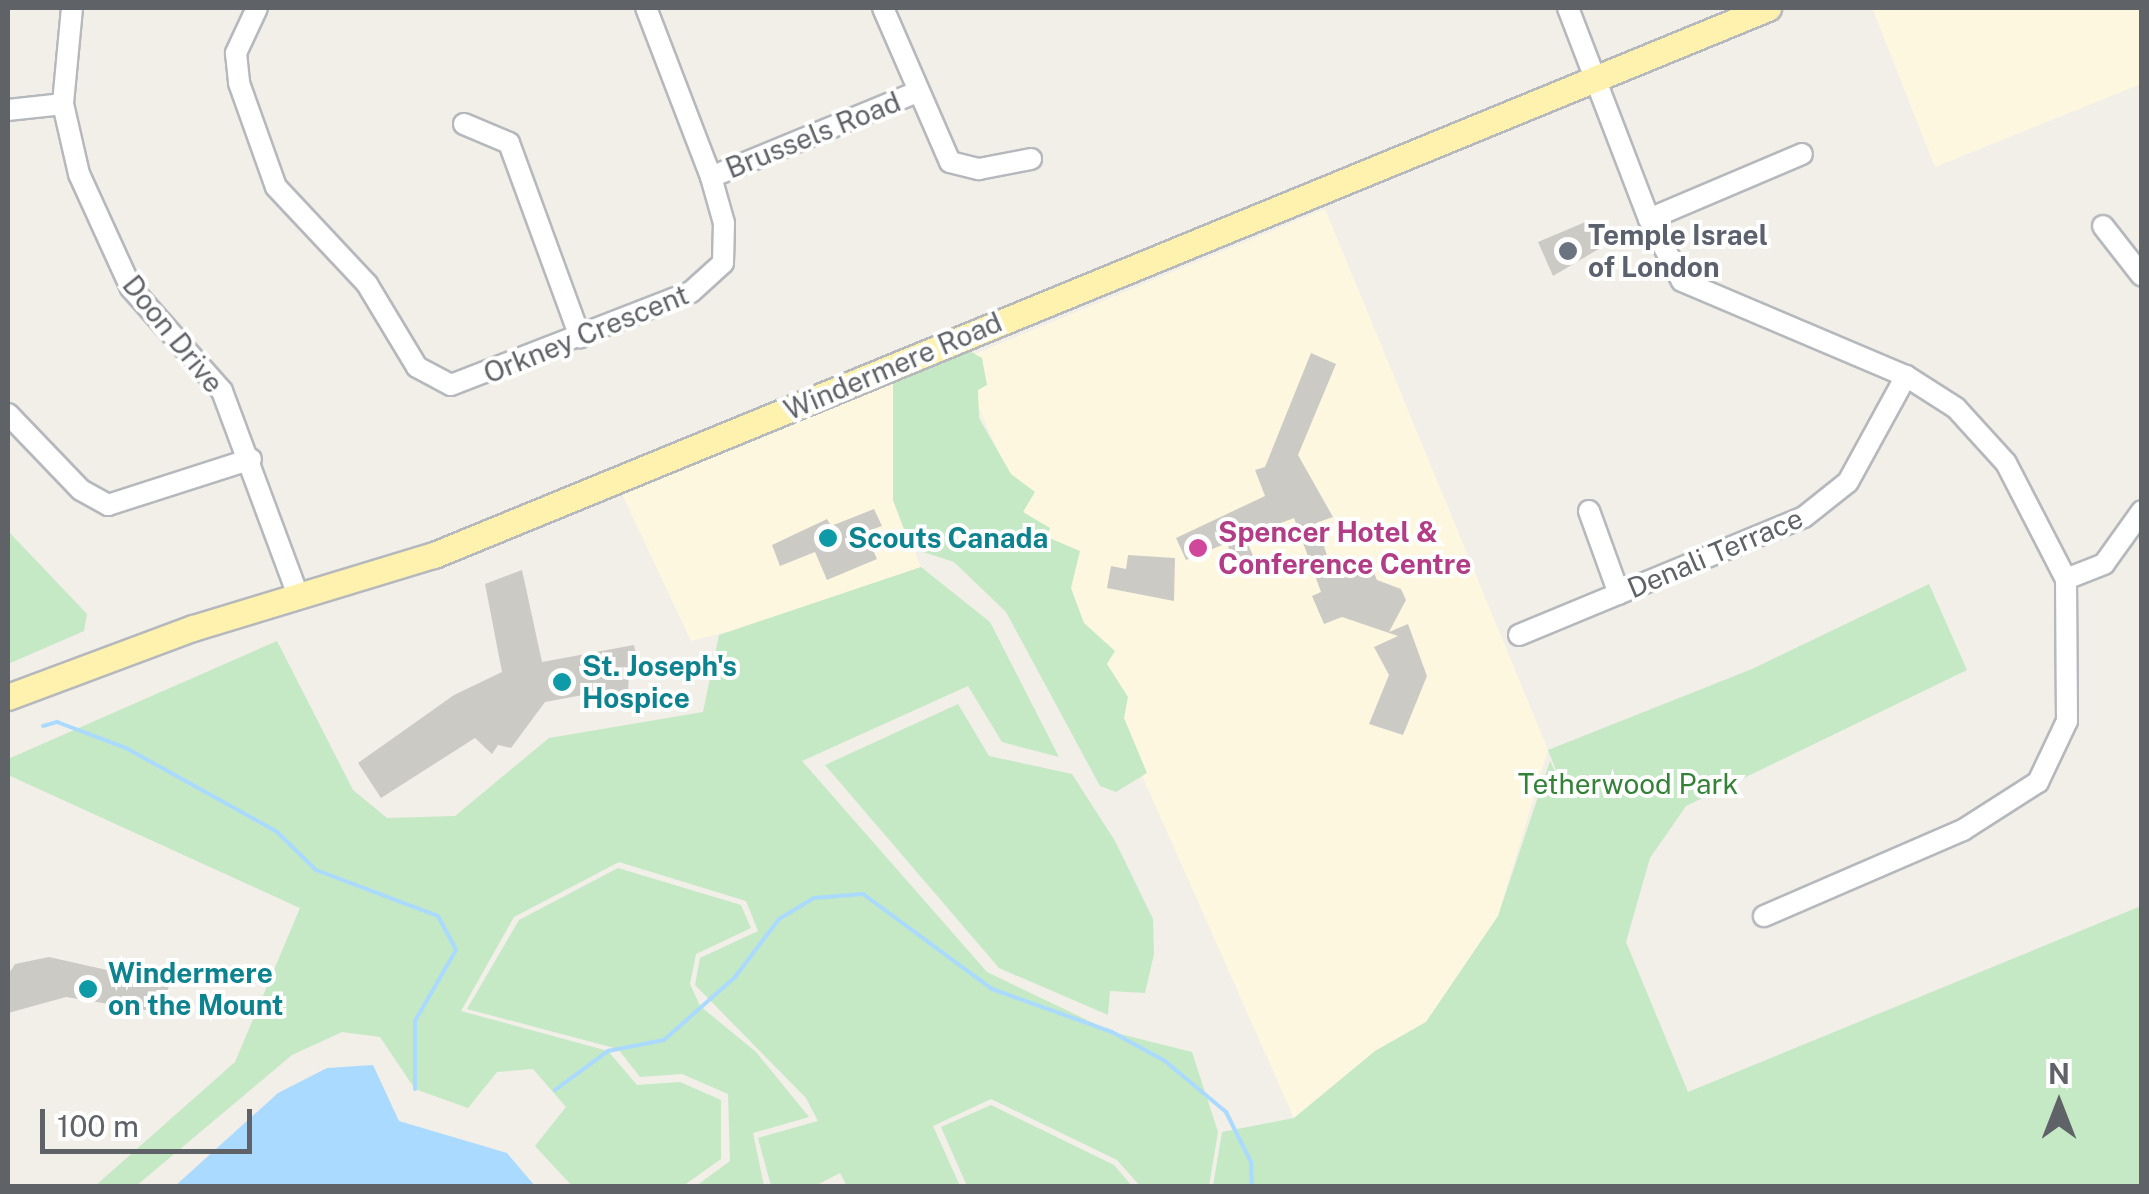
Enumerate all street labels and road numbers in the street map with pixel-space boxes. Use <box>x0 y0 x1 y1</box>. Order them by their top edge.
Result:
street label: Brussels Road <box>721 85 905 185</box>
street label: Doon Drive <box>116 269 230 399</box>
street label: Orkney Crescent <box>479 278 693 390</box>
street label: Windermere Road <box>779 305 1007 427</box>
street label: Denali Terrace <box>1622 501 1808 605</box>

